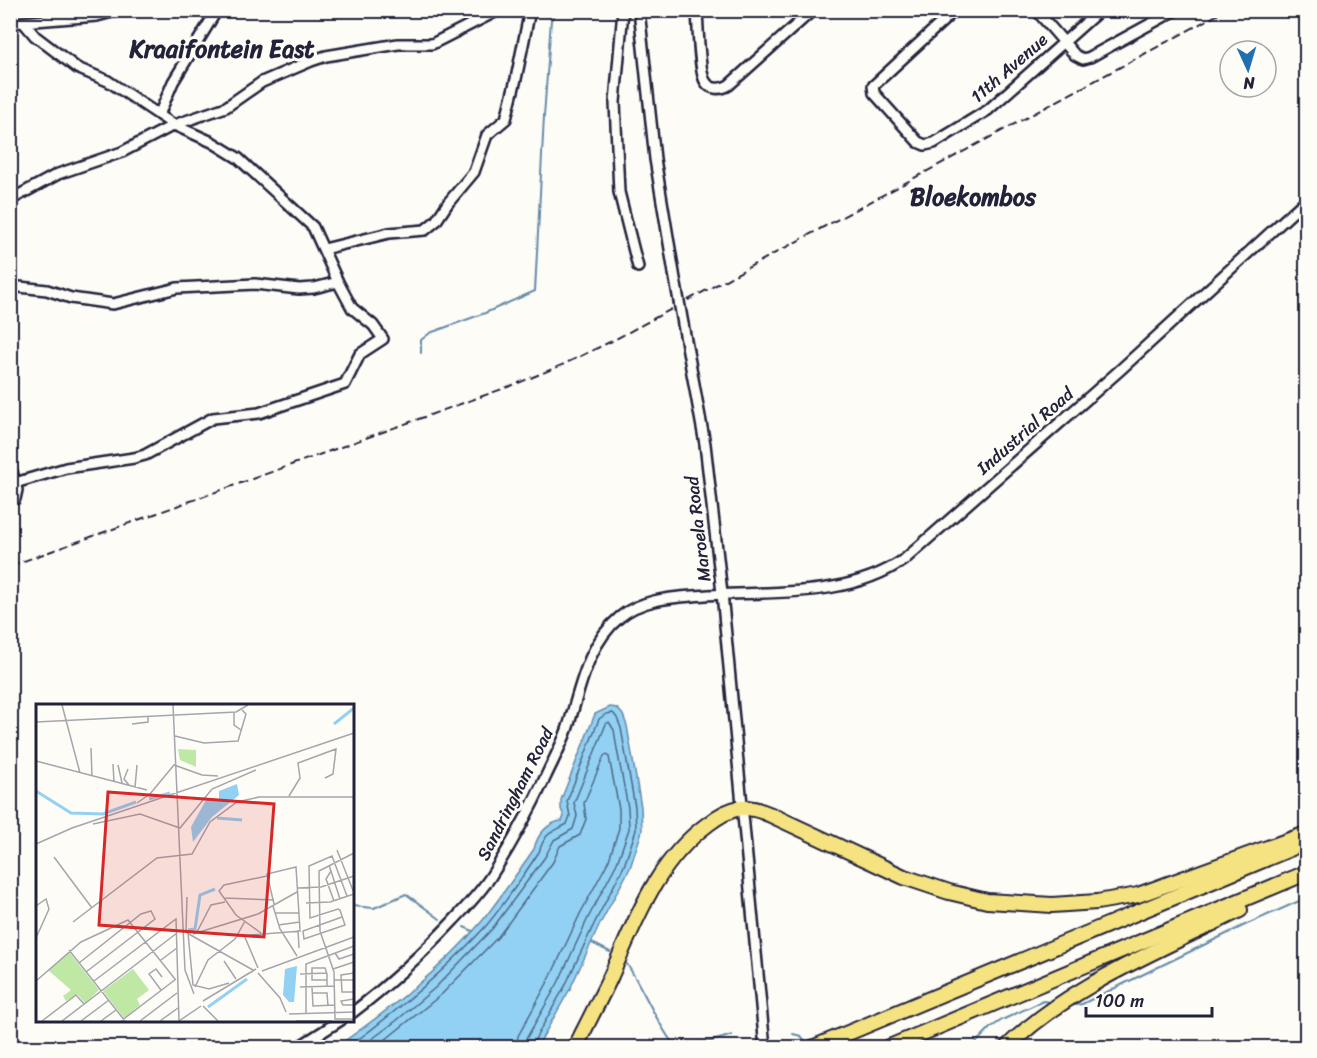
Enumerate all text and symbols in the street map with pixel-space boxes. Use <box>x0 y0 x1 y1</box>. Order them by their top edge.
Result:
street label: 11th Avenue <box>963 25 1056 111</box>
district label: Kraaifontein East <box>128 28 315 70</box>
north arrow <box>1218 39 1278 99</box>
text: N <box>1242 69 1257 98</box>
district label: Bloekombos <box>910 176 1037 218</box>
street label: Industrial Road <box>968 378 1082 483</box>
street label: Maroela Road <box>675 473 720 584</box>
inset map <box>36 704 354 1022</box>
street label: Sandringham Road <box>468 720 563 866</box>
scale bar <box>1086 980 1212 1018</box>
text: 100 m <box>1095 985 1144 1017</box>

